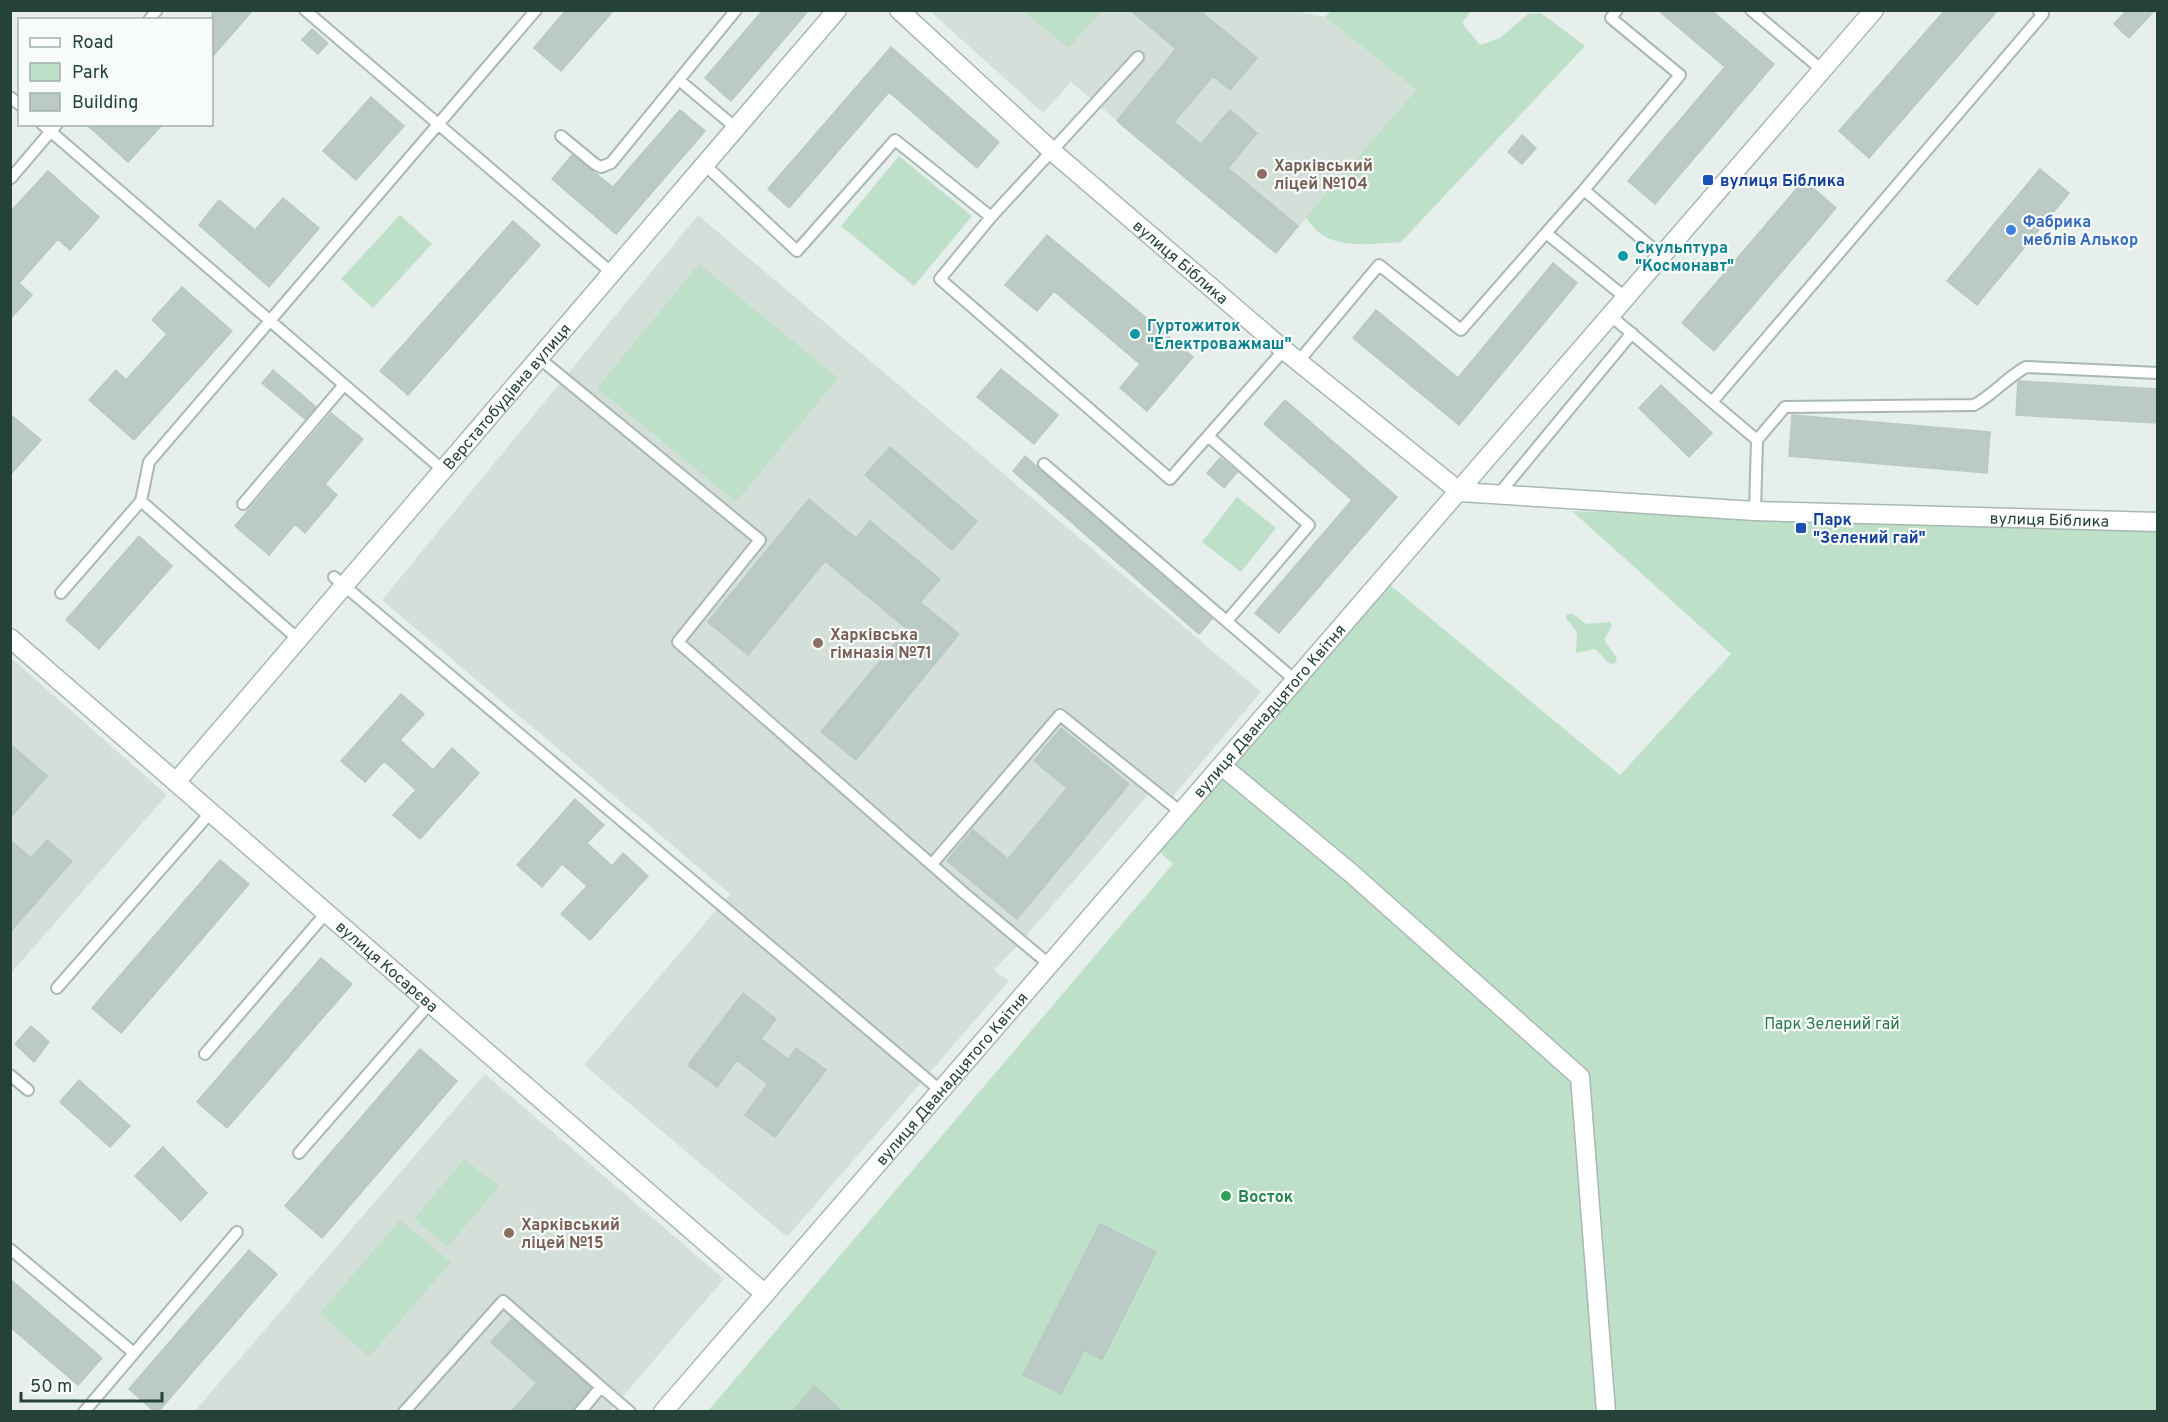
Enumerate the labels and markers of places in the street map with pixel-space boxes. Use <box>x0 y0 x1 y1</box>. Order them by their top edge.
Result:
place label: Харківський ліцей №104 <box>1274 157 1373 195</box>
marker: Харківський ліцей №104 <box>1255 167 1269 181</box>
place label: вулиця Біблика <box>1720 172 1845 192</box>
marker: вулиця Біблика <box>1701 173 1715 187</box>
place label: Фабрика меблів Алькор <box>2023 213 2138 251</box>
marker: Фабрика меблів Алькор <box>2004 223 2018 237</box>
place label: Скульптура "Космонавт" <box>1635 239 1734 277</box>
marker: Скульптура "Космонавт" <box>1616 249 1630 263</box>
place label: Гуртожиток "Електроважмаш" <box>1147 317 1291 355</box>
marker: Гуртожиток "Електроважмаш" <box>1128 327 1142 341</box>
place label: Парк "Зелений гай" <box>1813 511 1926 549</box>
marker: Парк "Зелений гай" <box>1794 521 1808 535</box>
place label: Харківська гімназія №71 <box>830 626 932 664</box>
marker: Харківська гімназія №71 <box>811 636 825 650</box>
place label: Восток <box>1238 1188 1293 1208</box>
marker: Восток <box>1219 1189 1233 1203</box>
place label: Харківський ліцей №15 <box>521 1216 620 1254</box>
marker: Харківський ліцей №15 <box>502 1226 516 1240</box>

